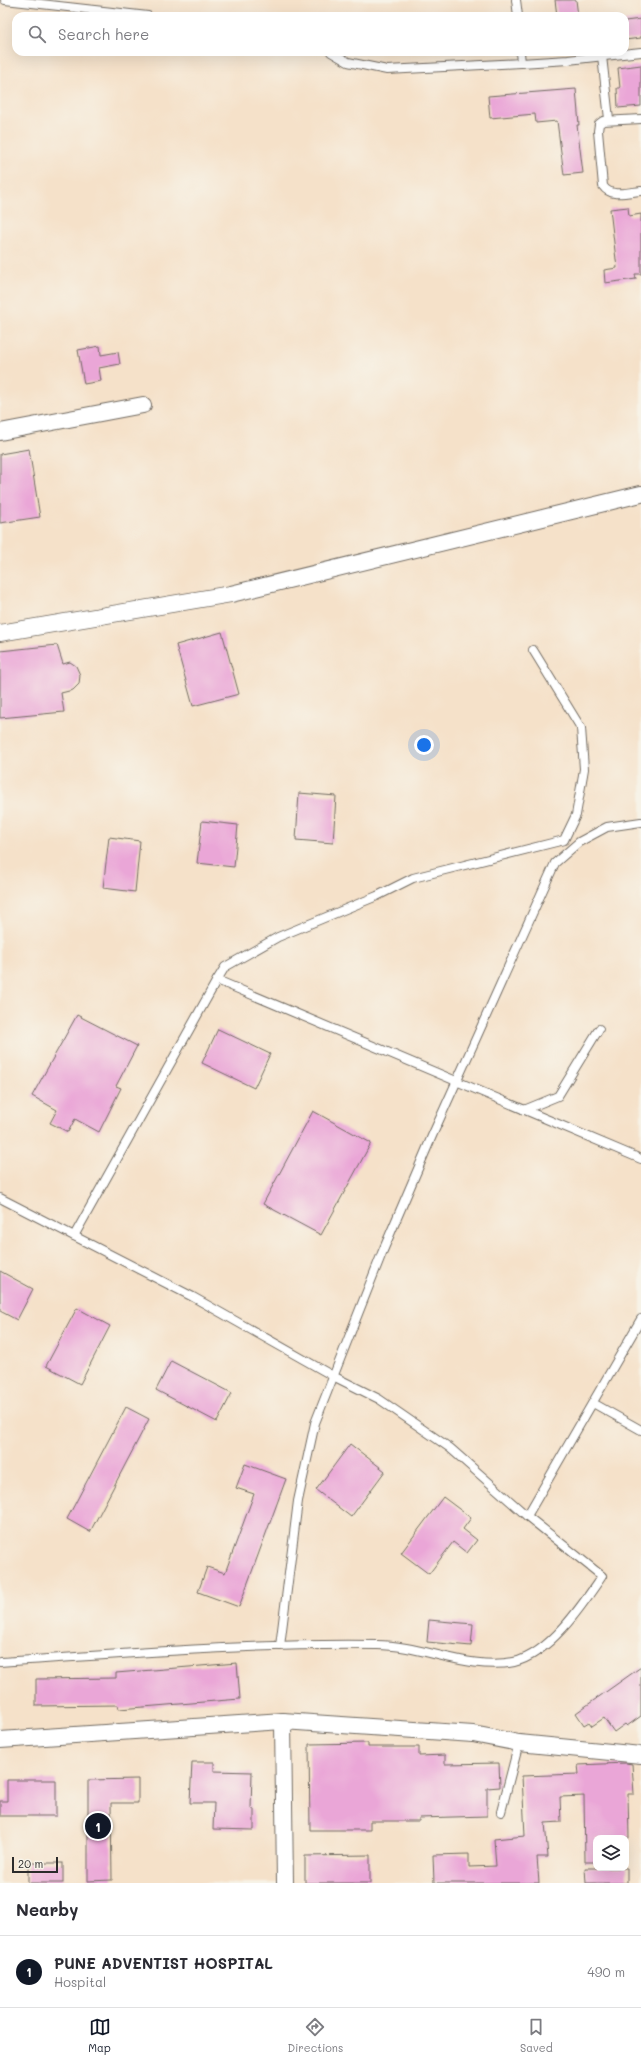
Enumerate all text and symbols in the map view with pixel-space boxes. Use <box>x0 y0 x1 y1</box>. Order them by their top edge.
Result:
search box <box>12 12 629 56</box>
icon: search <box>26 23 48 45</box>
text: Search here <box>58 24 149 44</box>
your location <box>414 735 434 755</box>
pin: 1 <box>85 1811 111 1841</box>
map controls <box>593 1835 629 1871</box>
button: layers <box>593 1835 629 1871</box>
scale bar <box>12 1855 58 1874</box>
text: 20 m <box>18 1856 43 1871</box>
text: Nearby <box>16 1898 78 1920</box>
text: PUNE ADVENTIST HOSPITAL <box>54 1953 273 1973</box>
text: 1 <box>26 1963 32 1980</box>
text: 490 m <box>587 1963 625 1980</box>
text: Hospital <box>54 1973 106 1990</box>
tab: Map <box>88 2016 111 2055</box>
tab: Directions <box>287 2016 343 2055</box>
tab: Saved <box>520 2016 553 2055</box>

